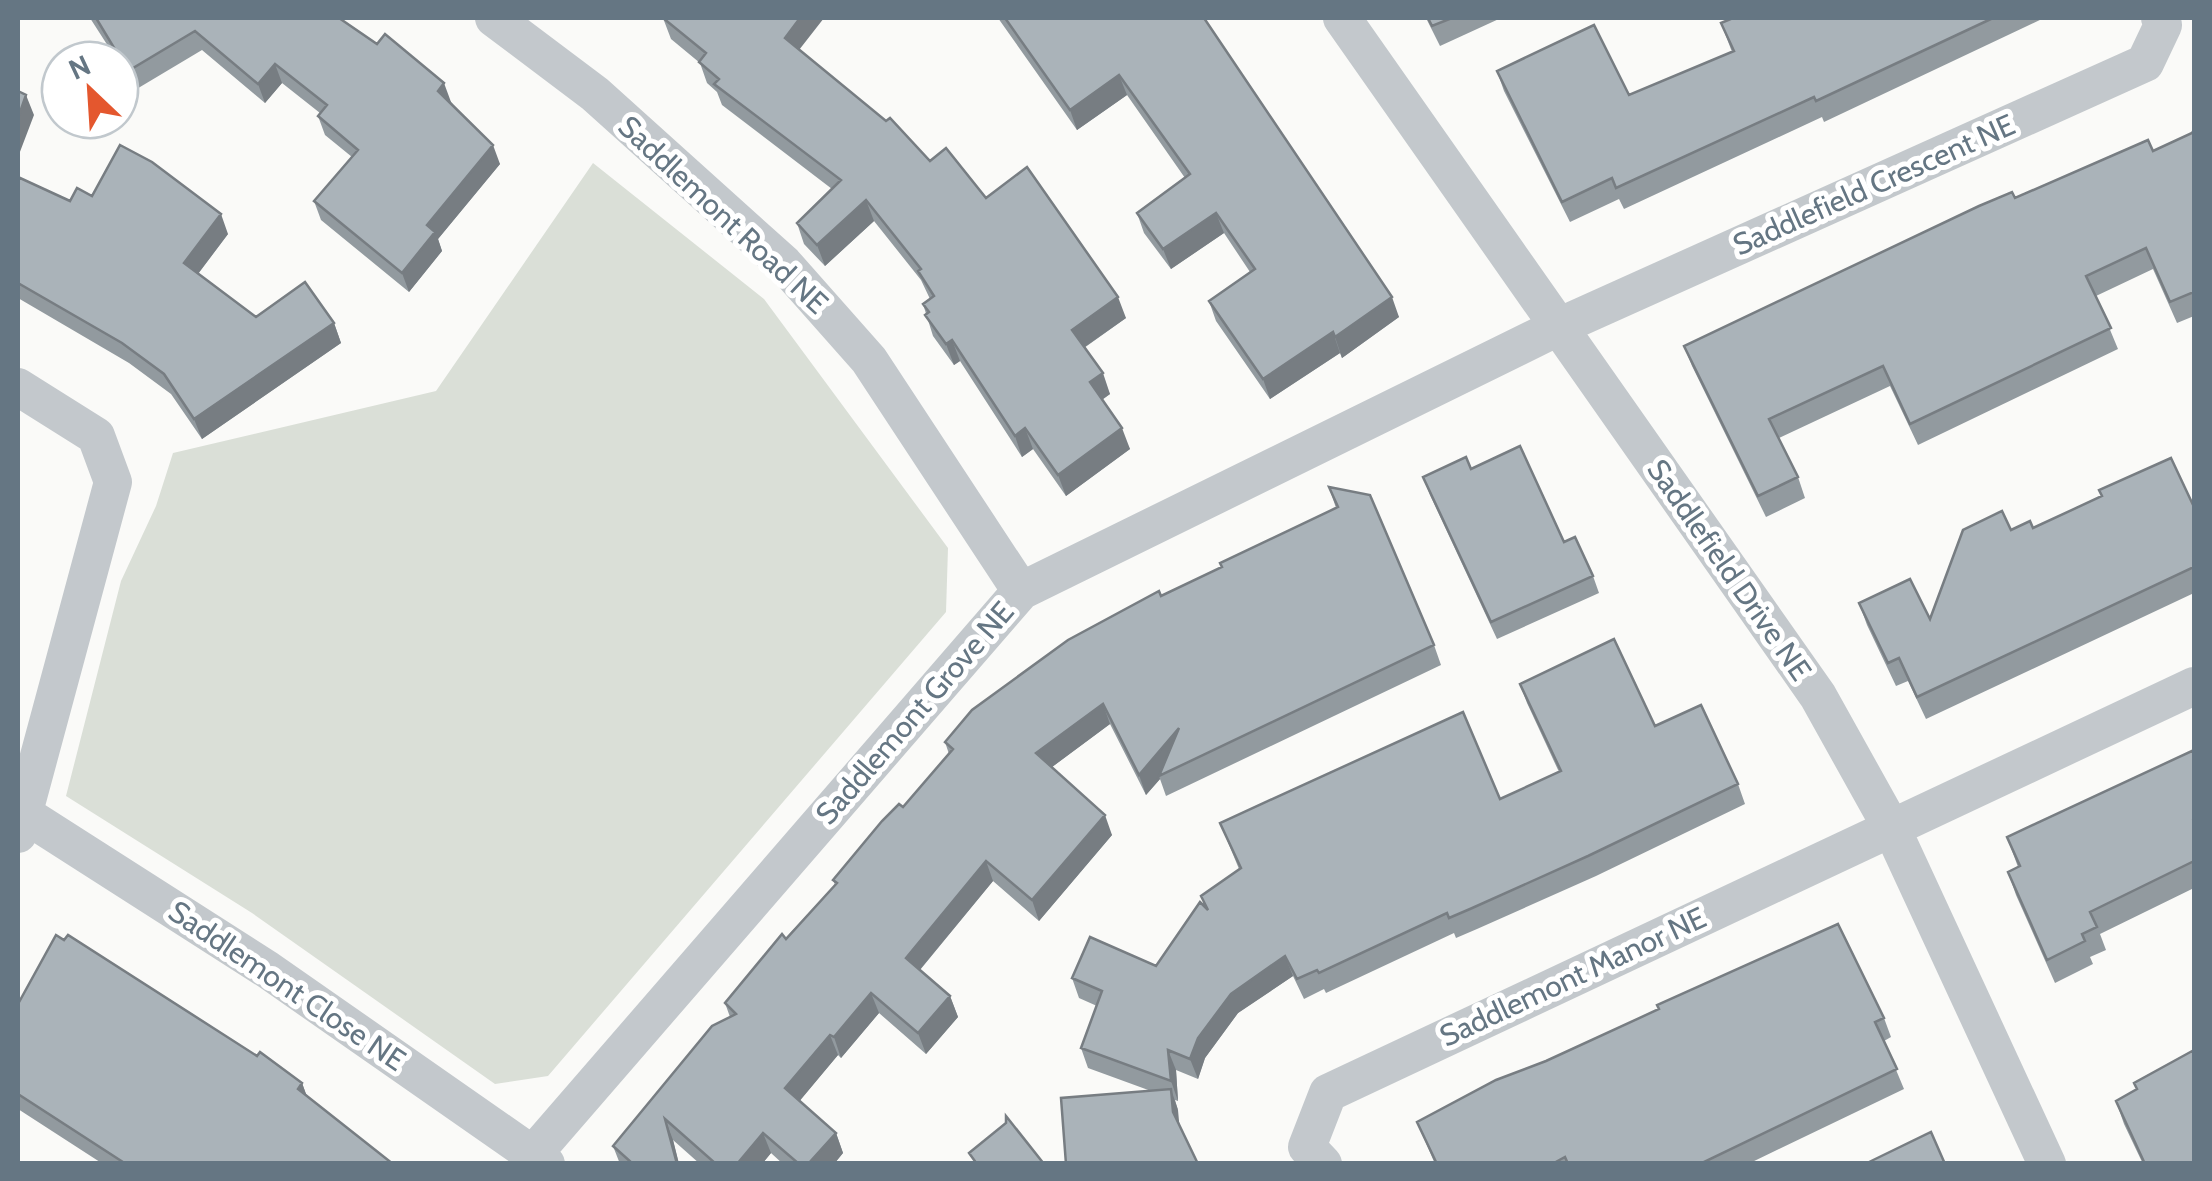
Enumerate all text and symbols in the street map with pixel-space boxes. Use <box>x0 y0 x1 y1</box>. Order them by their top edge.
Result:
north arrow <box>40 40 140 140</box>
text: N <box>63 48 96 87</box>
street label: Saddlefield Crescent NE <box>1727 106 2020 263</box>
street label: Saddlemont Road NE <box>611 108 836 321</box>
street label: Saddlefield Drive NE <box>1639 452 1819 687</box>
street label: Saddlemont Grove NE <box>808 594 1022 832</box>
street label: Saddlemont Close NE <box>162 893 413 1079</box>
street label: Saddlemont Manor NE <box>1434 899 1712 1054</box>

